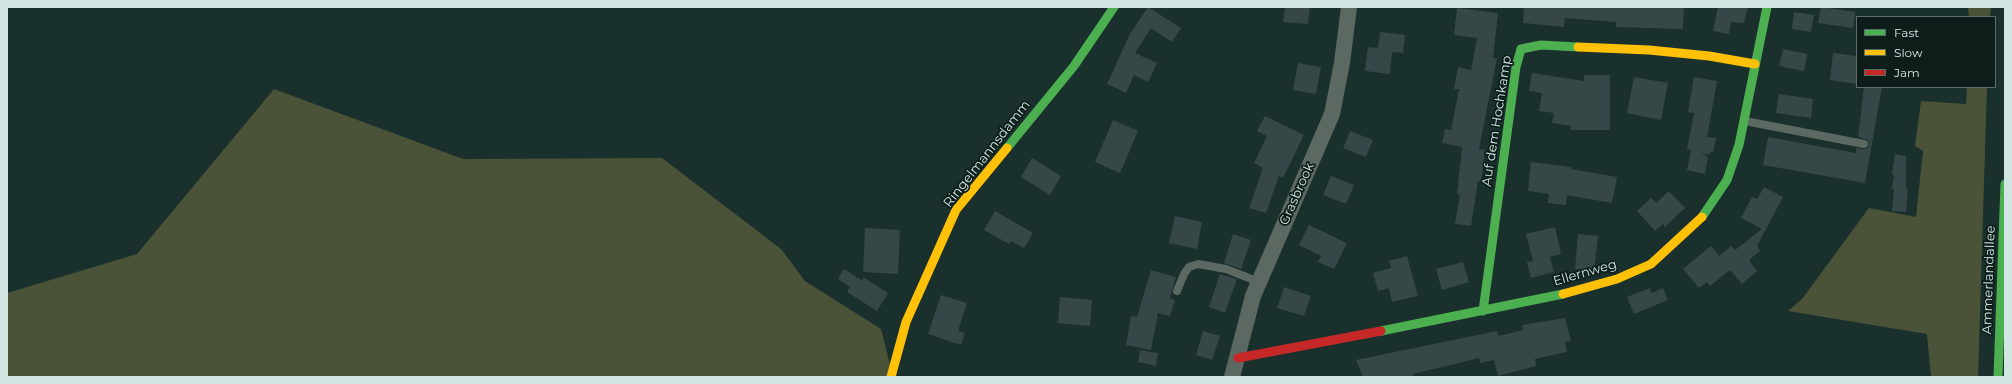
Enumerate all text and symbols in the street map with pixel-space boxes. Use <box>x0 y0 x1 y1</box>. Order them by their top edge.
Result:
legend <box>1856 16 1996 88</box>
text: Fast <box>1894 25 1919 40</box>
text: Slow <box>1894 45 1923 60</box>
street label: Auf dem Hochkamp <box>1479 54 1515 188</box>
text: Jam <box>1894 65 1920 80</box>
street label: Ringelmannsdamm <box>940 97 1034 211</box>
street label: Grasbrook <box>1276 160 1318 228</box>
street label: Ammerlandallee <box>1979 225 1999 335</box>
street label: Ellernweg <box>1551 257 1619 289</box>

